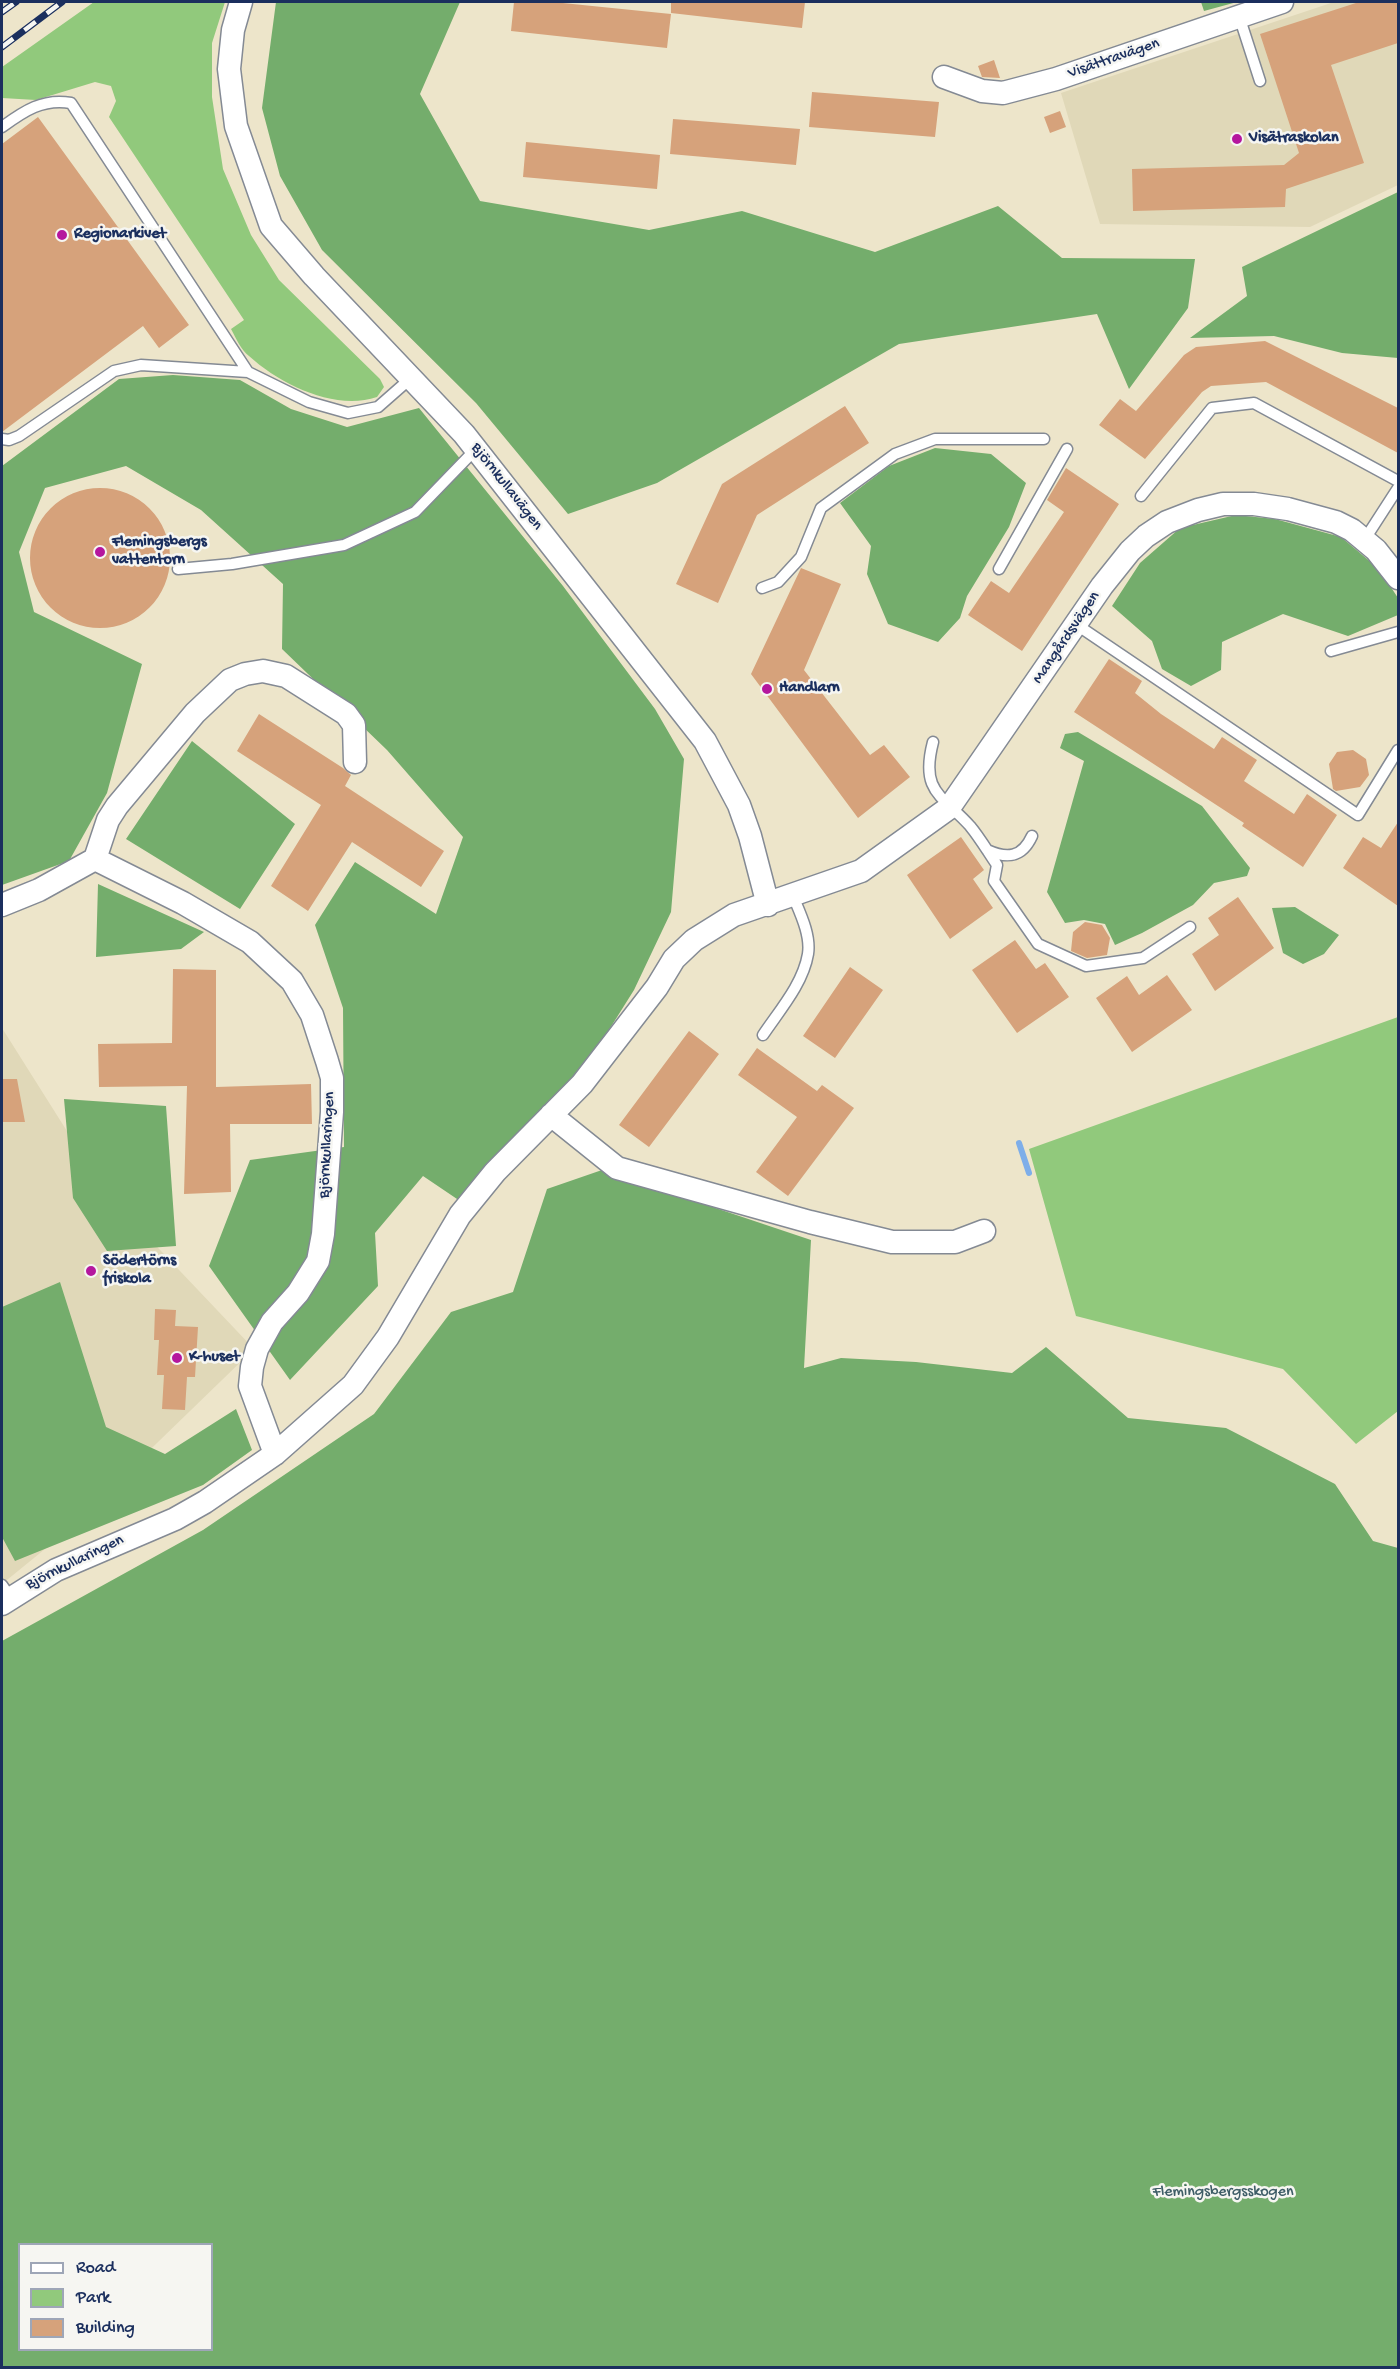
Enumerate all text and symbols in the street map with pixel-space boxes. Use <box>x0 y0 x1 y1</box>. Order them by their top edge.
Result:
street label: Visättravägen <box>1066 34 1162 84</box>
place label: Visätraskolan <box>1249 129 1339 149</box>
marker: Visätraskolan <box>1230 132 1244 146</box>
place label: Regionarkivet <box>74 225 166 245</box>
marker: Regionarkivet <box>55 228 69 242</box>
street label: Björnkullavägen <box>466 439 546 535</box>
place label: Flemingsbergs vattentorn <box>112 533 207 571</box>
marker: Flemingsbergs vattentorn <box>93 545 107 559</box>
street label: Mangårdsvägen <box>1029 588 1105 688</box>
place label: Handlarn <box>779 679 840 699</box>
marker: Handlarn <box>760 682 774 696</box>
street label: Björnkullaringen <box>316 1091 340 1199</box>
place label: Södertörns friskola <box>103 1252 176 1290</box>
marker: Södertörns friskola <box>84 1264 98 1278</box>
place label: K-huset <box>189 1348 240 1368</box>
marker: K-huset <box>170 1351 184 1365</box>
street label: Björnkullaringen <box>23 1531 127 1595</box>
park label: Flemingsbergsskogen <box>1152 2183 1294 2203</box>
legend <box>18 2243 213 2351</box>
text: Road <box>76 2258 115 2279</box>
text: Park <box>76 2288 110 2309</box>
text: Building <box>76 2318 135 2339</box>

